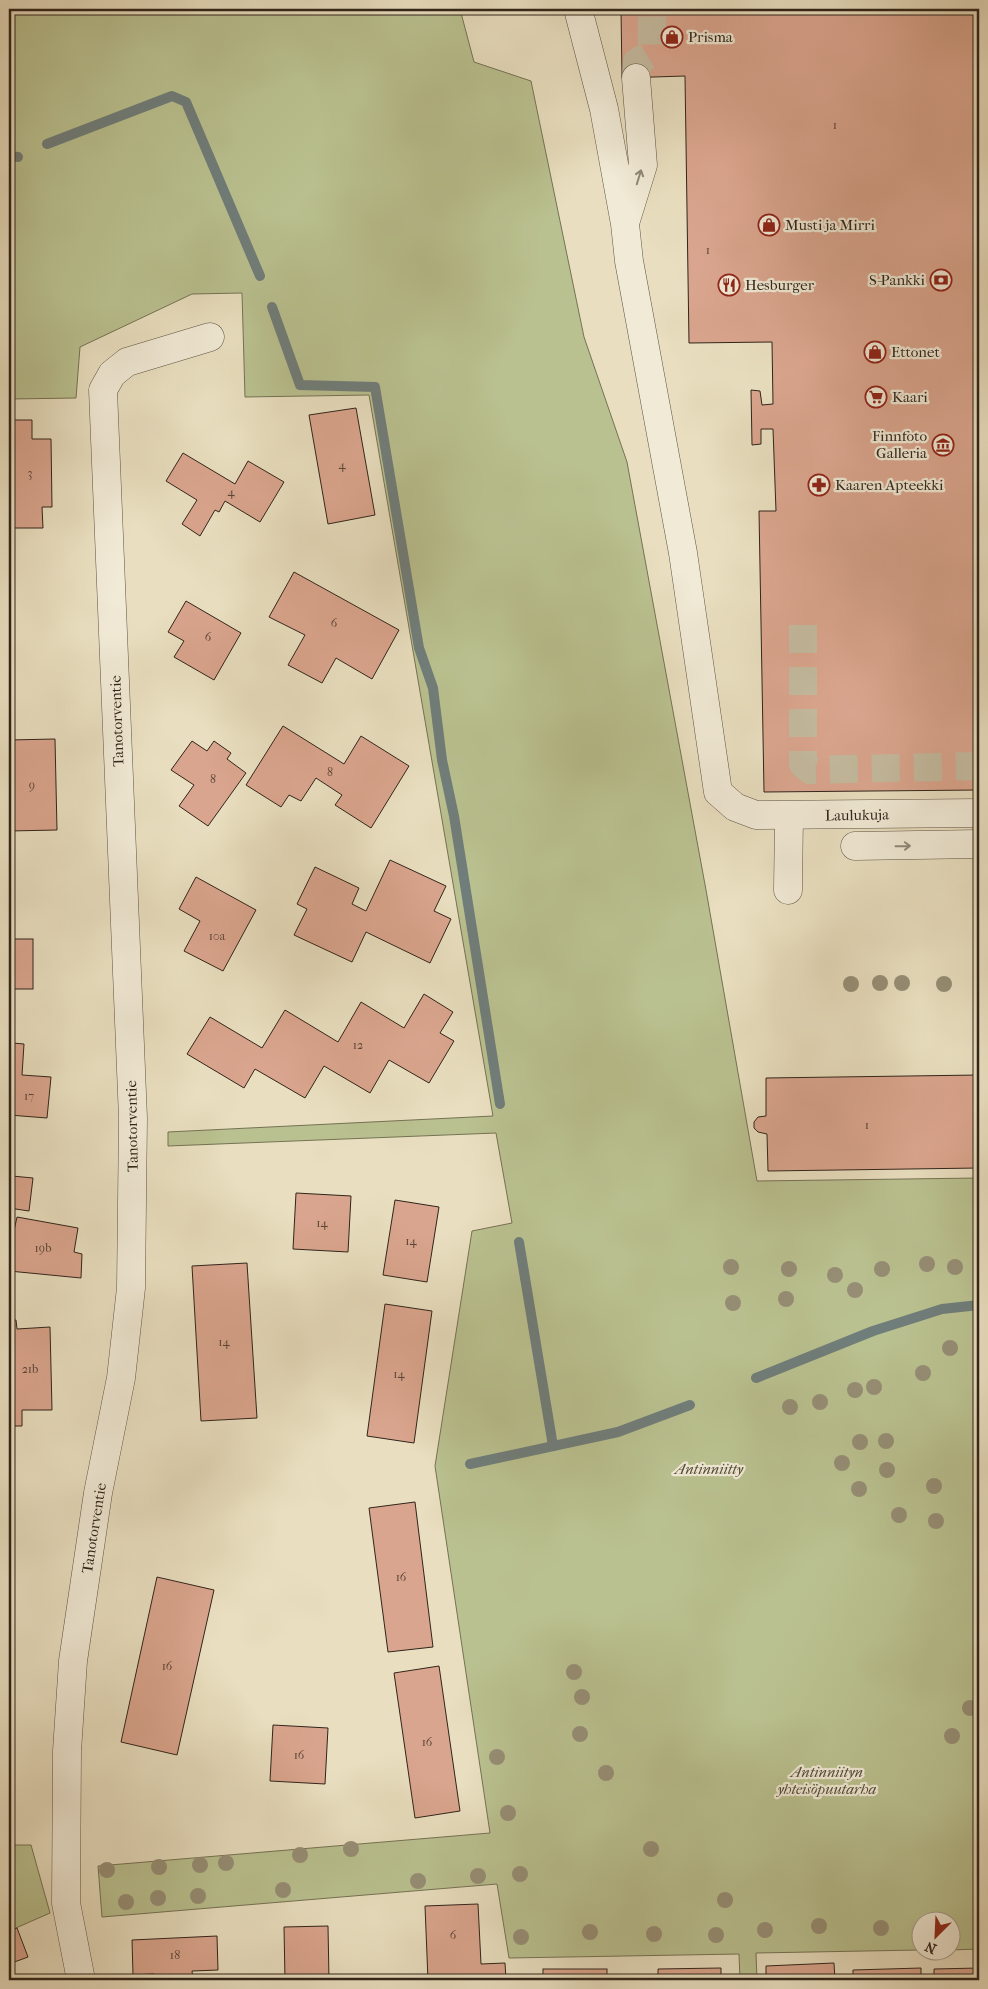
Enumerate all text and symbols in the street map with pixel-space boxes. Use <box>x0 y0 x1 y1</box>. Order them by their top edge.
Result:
shop icon: Prisma <box>660 25 684 49</box>
place label: Prisma <box>688 28 734 46</box>
house number: 1 <box>833 118 837 132</box>
one-way arrow <box>635 170 645 186</box>
shop icon: Musti ja Mirri <box>757 213 781 237</box>
place label: Musti ja Mirri <box>785 216 875 234</box>
house number: 1 <box>706 243 710 257</box>
bank icon: S-Pankki <box>929 268 953 292</box>
place label: S-Pankki <box>869 271 926 289</box>
restaurant icon: Hesburger <box>717 273 741 297</box>
place label: Hesburger <box>745 276 815 294</box>
shop icon: Ettonet <box>863 340 887 364</box>
place label: Ettonet <box>891 343 940 361</box>
supermarket icon: Kaari <box>864 385 888 409</box>
place label: Kaari <box>892 388 928 406</box>
place label: Finnfoto Galleria <box>872 427 928 462</box>
museum icon: Finnfoto Galleria <box>931 433 955 457</box>
house number: 4 <box>338 458 346 472</box>
house number: 3 <box>28 466 33 480</box>
pharmacy icon: Kaaren Apteekki <box>807 473 831 497</box>
place label: Kaaren Apteekki <box>835 476 944 494</box>
house number: 4 <box>227 485 235 499</box>
house number: 6 <box>331 616 338 630</box>
house number: 6 <box>205 630 212 644</box>
street label: Tanotorventie <box>106 674 128 767</box>
house number: 8 <box>327 765 333 779</box>
house number: 8 <box>210 772 216 786</box>
house number: 9 <box>29 778 35 792</box>
street label: Laulukuja <box>825 805 890 825</box>
one-way arrow <box>895 841 911 850</box>
house number: 10a <box>209 929 226 943</box>
house number: 12 <box>353 1038 363 1052</box>
street label: Tanotorventie <box>122 1080 142 1172</box>
house number: 17 <box>24 1089 34 1103</box>
house number: 1 <box>865 1118 869 1132</box>
house number: 14 <box>316 1216 329 1230</box>
house number: 14 <box>405 1234 418 1248</box>
house number: 19b <box>35 1241 51 1255</box>
house number: 14 <box>218 1335 231 1349</box>
house number: 21b <box>22 1362 38 1376</box>
house number: 14 <box>393 1367 406 1381</box>
park label: Antinniitty <box>673 1460 744 1478</box>
street label: Tanotorventie <box>78 1481 110 1575</box>
house number: 16 <box>396 1570 407 1584</box>
house number: 16 <box>162 1659 173 1673</box>
house number: 16 <box>422 1735 433 1749</box>
house number: 16 <box>294 1748 305 1762</box>
park label: Antinniityn yhteisöpuutarha <box>776 1763 876 1798</box>
north arrow <box>910 1912 960 1962</box>
house number: 6 <box>450 1928 457 1942</box>
text: N <box>922 1937 939 1957</box>
house number: 18 <box>170 1948 180 1962</box>

